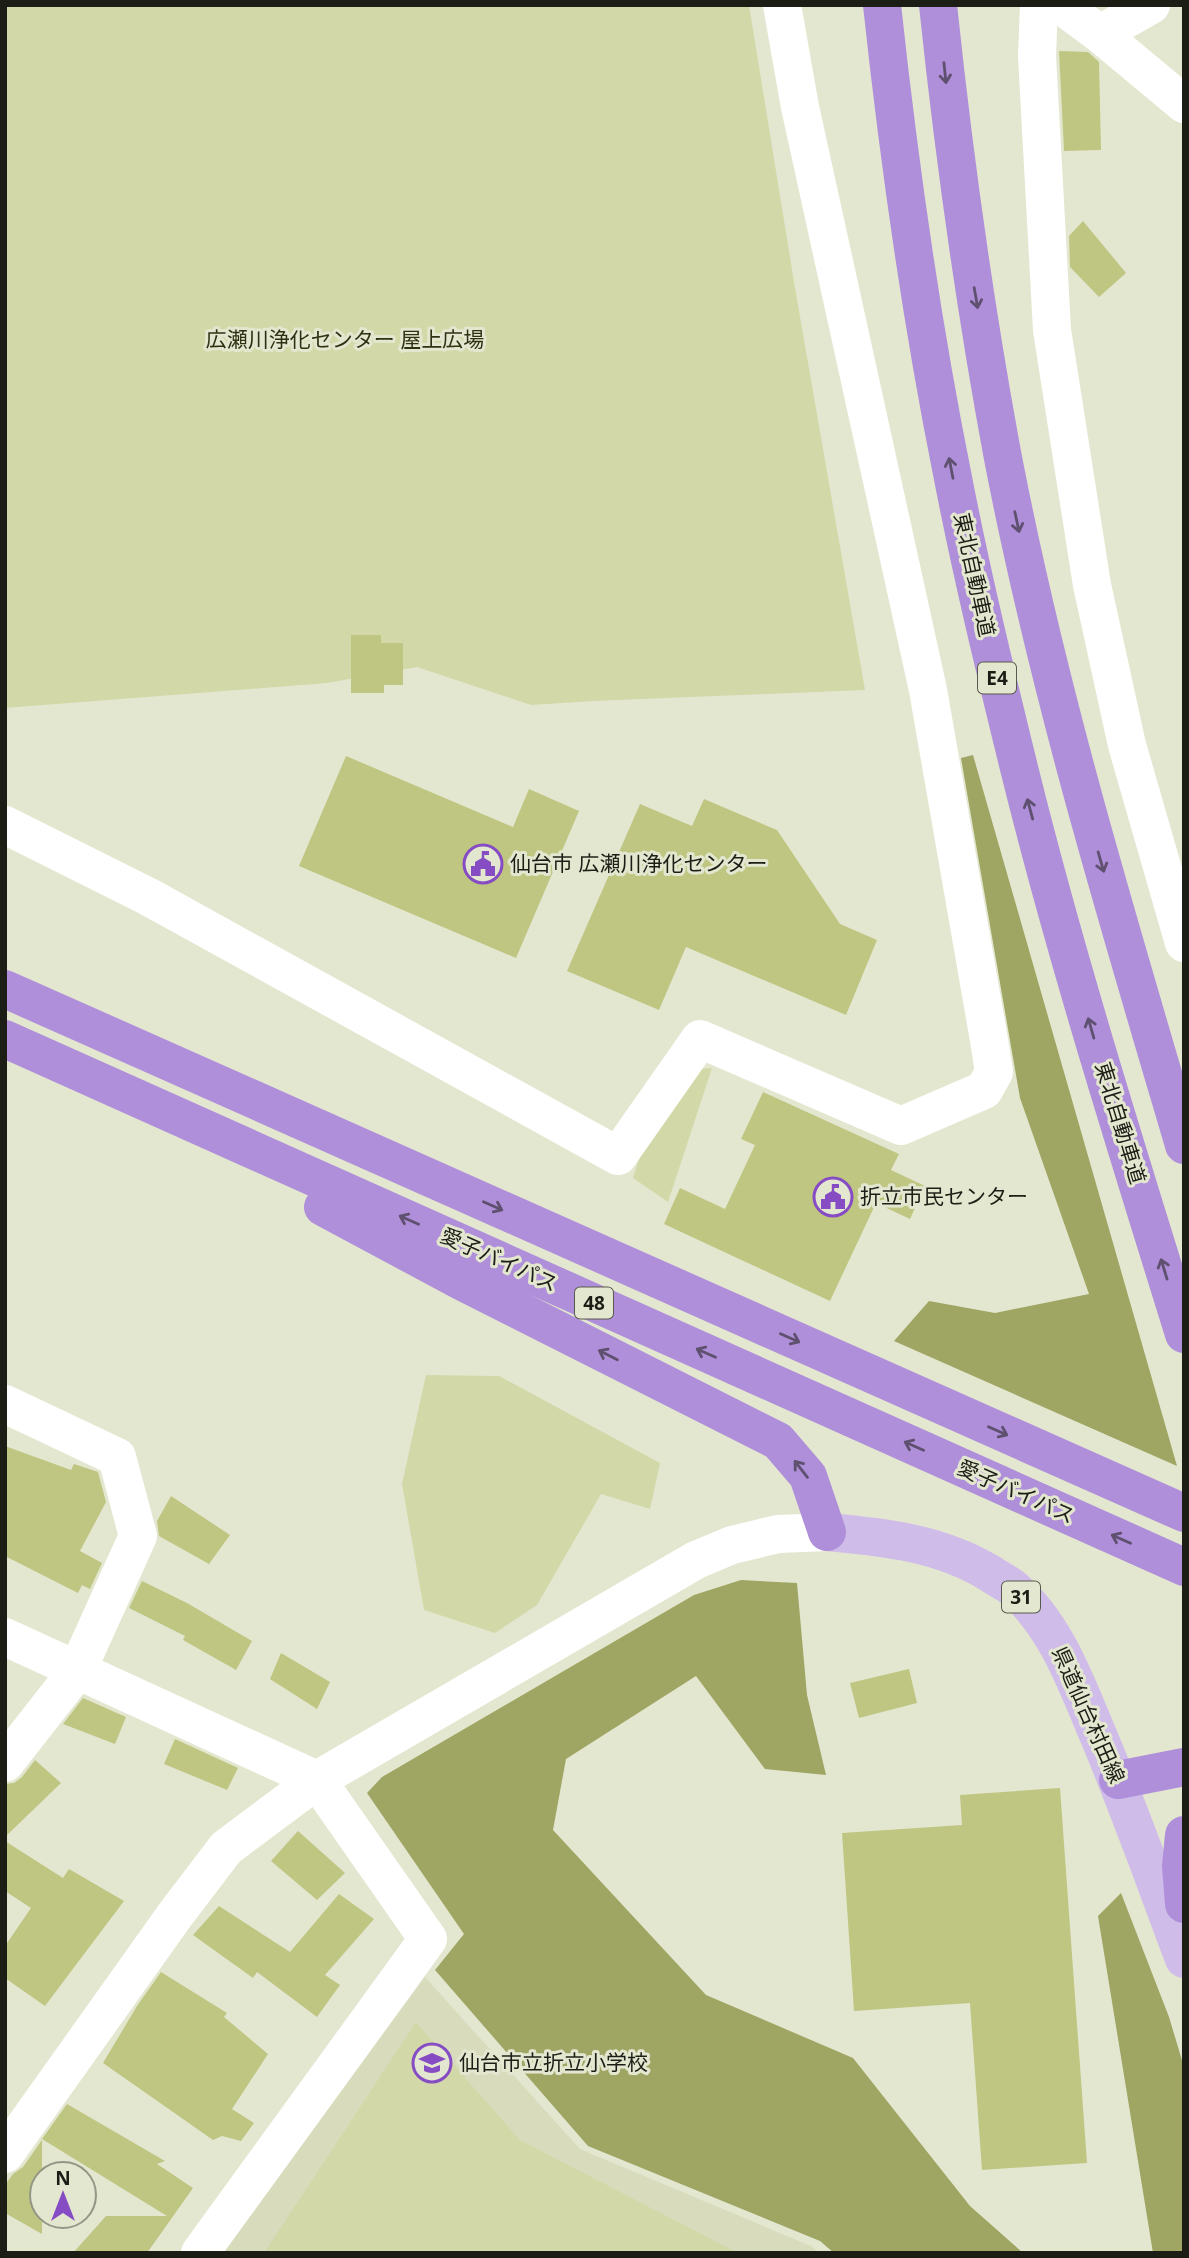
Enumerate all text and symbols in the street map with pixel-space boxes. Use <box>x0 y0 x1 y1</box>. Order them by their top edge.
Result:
one-way arrow <box>939 61 952 84</box>
one-way arrow <box>970 287 983 309</box>
park label: 広瀬川浄化センター 屋上広場 <box>206 325 484 353</box>
one-way arrow <box>944 457 957 480</box>
street label: 東北自動車道 <box>948 510 1002 639</box>
one-way arrow <box>1011 510 1025 533</box>
road number: E4 <box>978 663 1016 694</box>
one-way arrow <box>1023 798 1036 820</box>
public building icon: 仙台市 広瀬川浄化センター <box>462 843 504 885</box>
place label: 仙台市 広瀬川浄化センター <box>510 849 767 877</box>
one-way arrow <box>1096 851 1109 873</box>
one-way arrow <box>1084 1017 1097 1039</box>
street label: 東北自動車道 <box>1089 1058 1153 1187</box>
public building icon: 折立市民センター <box>812 1176 854 1218</box>
place label: 折立市民センター <box>860 1182 1028 1210</box>
one-way arrow <box>482 1200 503 1213</box>
one-way arrow <box>399 1213 420 1226</box>
street label: 愛子バイパス <box>436 1221 562 1297</box>
one-way arrow <box>1156 1258 1169 1280</box>
road number: 48 <box>575 1288 613 1318</box>
one-way arrow <box>779 1332 801 1345</box>
one-way arrow <box>696 1346 717 1359</box>
one-way arrow <box>598 1348 619 1362</box>
one-way arrow <box>987 1425 1008 1438</box>
one-way arrow <box>904 1439 925 1452</box>
street label: 愛子バイパス <box>953 1453 1079 1529</box>
one-way arrow <box>794 1461 809 1479</box>
one-way arrow <box>1111 1532 1133 1545</box>
road number: 31 <box>1002 1582 1040 1612</box>
street label: 県道仙台村田線 <box>1046 1642 1132 1787</box>
school or university icon: 仙台市立折立小学校 <box>411 2042 453 2084</box>
place label: 仙台市立折立小学校 <box>459 2048 648 2076</box>
north arrow <box>28 2160 98 2230</box>
text: N <box>55 2165 71 2191</box>

